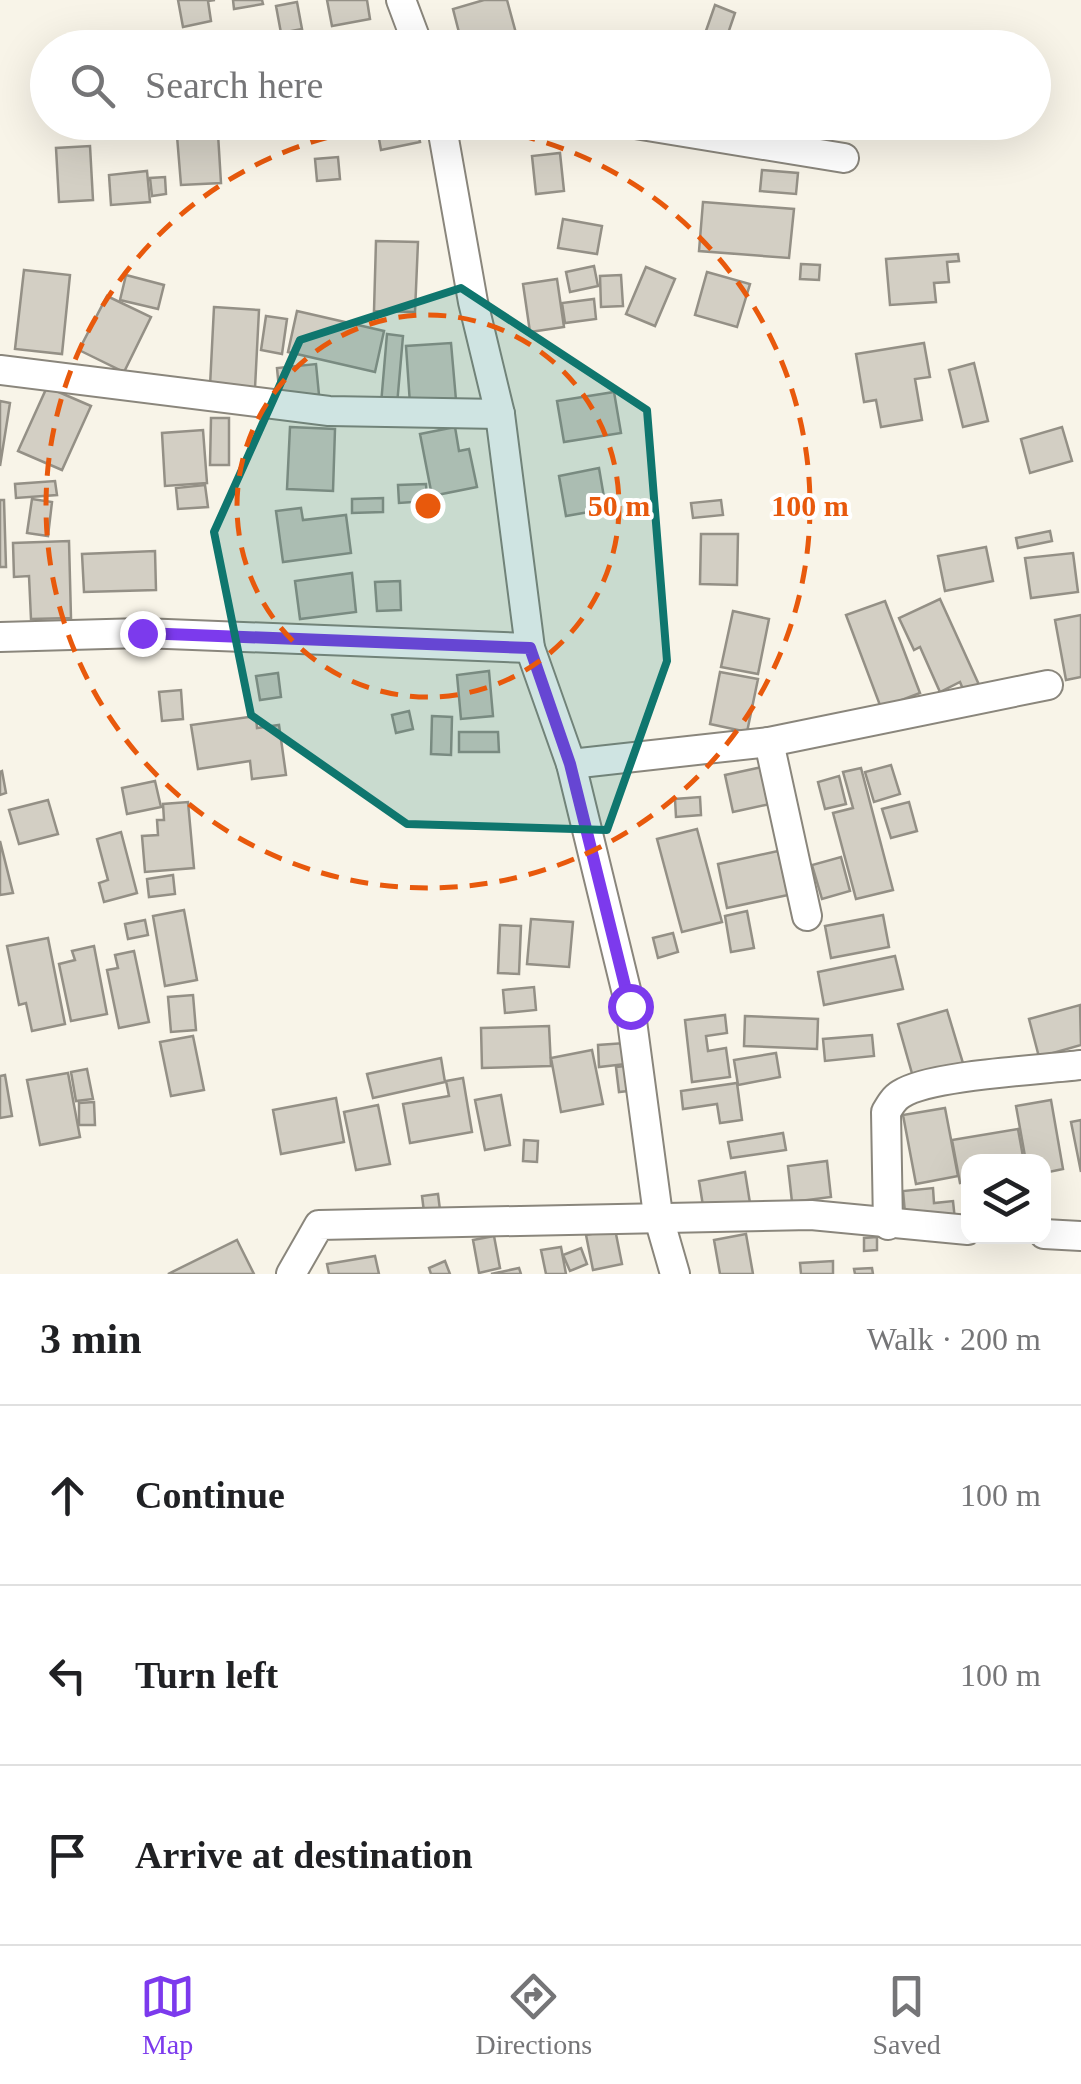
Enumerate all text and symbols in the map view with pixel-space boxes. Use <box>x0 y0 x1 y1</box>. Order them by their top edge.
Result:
search box <box>30 30 1051 140</box>
icon: search <box>65 58 120 113</box>
text: Search here <box>145 64 323 106</box>
centre of rings <box>410 488 446 524</box>
text: 50 m <box>588 489 650 522</box>
text: 100 m <box>771 489 849 522</box>
route end <box>120 611 166 657</box>
route start <box>608 984 654 1030</box>
map controls <box>961 1154 1051 1244</box>
button: layers <box>961 1154 1051 1244</box>
text: 3 min <box>40 1316 142 1362</box>
text: Walk · 200 m <box>867 1321 1041 1357</box>
icon: ahead <box>40 1468 95 1523</box>
text: Continue <box>135 1474 285 1516</box>
text: 100 m <box>960 1477 1041 1513</box>
icon: left <box>40 1648 95 1703</box>
text: Turn left <box>135 1654 278 1696</box>
text: 100 m <box>960 1657 1041 1693</box>
icon: arrive <box>40 1828 95 1883</box>
text: Arrive at destination <box>135 1834 473 1876</box>
tab: Map <box>140 1969 195 2061</box>
tab: Directions <box>475 1969 592 2061</box>
tab: Saved <box>872 1969 941 2061</box>

